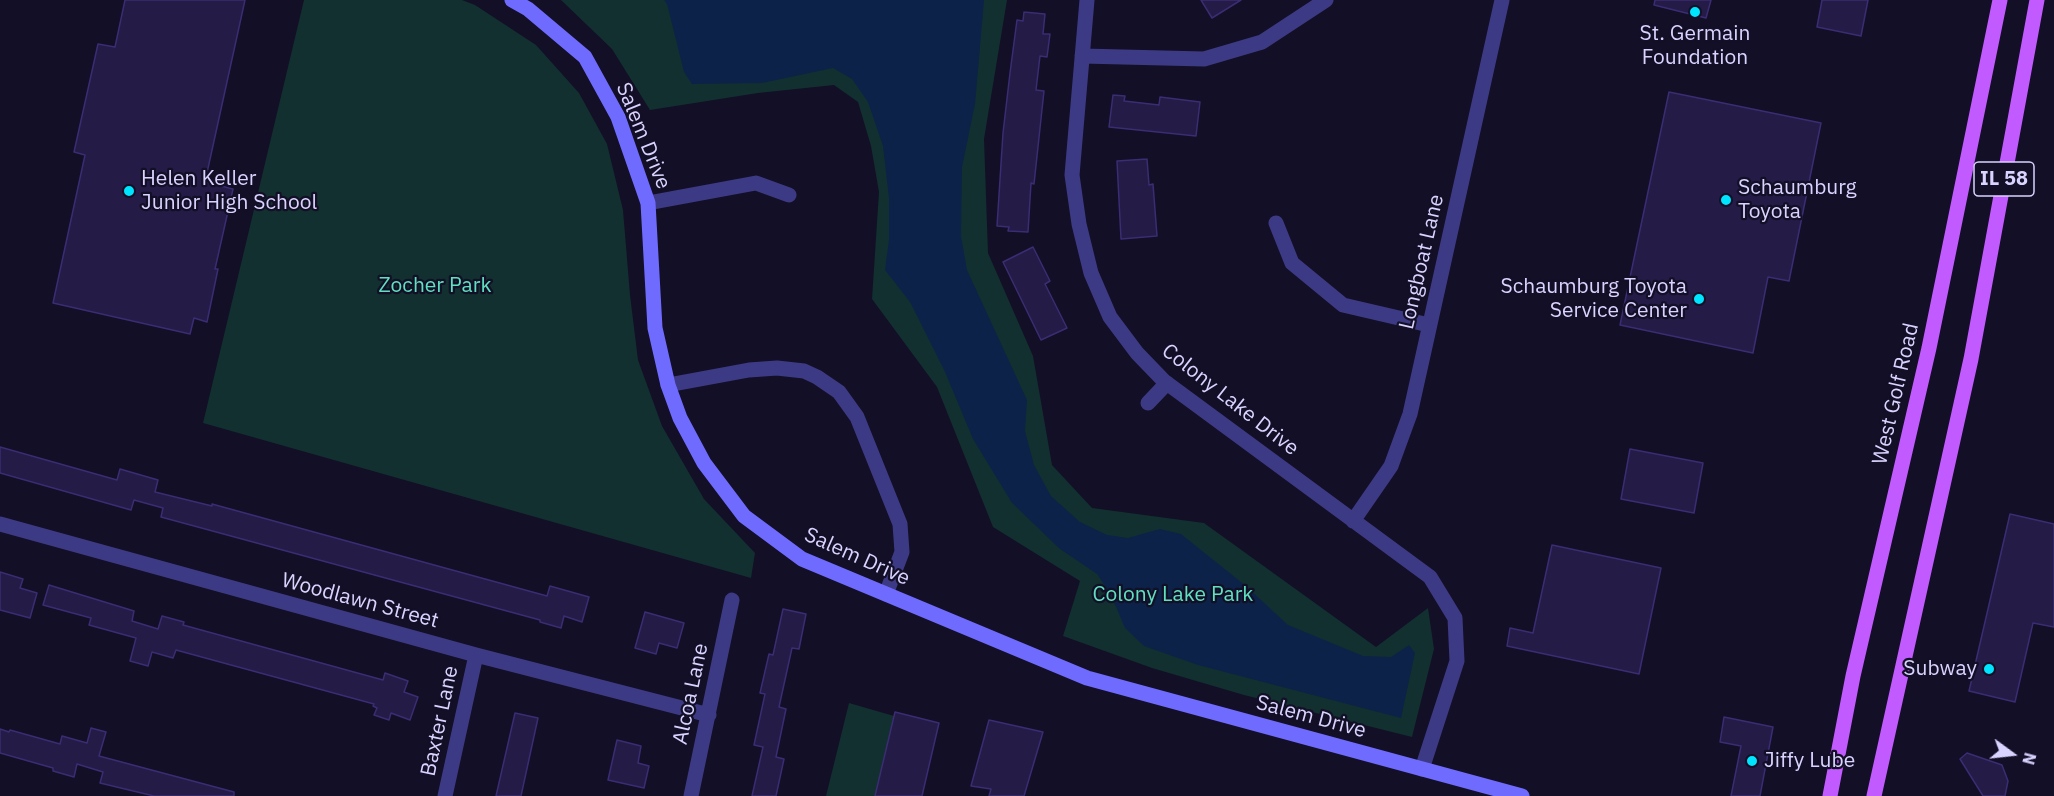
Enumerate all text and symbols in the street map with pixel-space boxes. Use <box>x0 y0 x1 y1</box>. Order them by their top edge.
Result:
marker: St. Germain Foundation <box>1688 5 1702 19</box>
place label: St. Germain Foundation <box>1640 21 1750 71</box>
street label: Salem Drive <box>610 79 676 193</box>
road number: IL 58 <box>1974 162 2034 196</box>
place label: Helen Keller Junior High School <box>141 166 317 216</box>
place label: Schaumburg Toyota <box>1738 175 1857 225</box>
marker: Helen Keller Junior High School <box>122 184 136 198</box>
street label: Longboat Lane <box>1394 192 1450 332</box>
marker: Schaumburg Toyota <box>1719 193 1733 207</box>
park label: Zocher Park <box>378 273 492 299</box>
place label: Schaumburg Toyota Service Center <box>1500 274 1687 324</box>
marker: Schaumburg Toyota Service Center <box>1692 292 1706 306</box>
street label: West Golf Road <box>1867 321 1925 467</box>
street label: Colony Lake Drive <box>1156 339 1304 461</box>
street label: Salem Drive <box>800 523 914 591</box>
street label: Woodlawn Street <box>279 568 441 634</box>
park label: Colony Lake Park <box>1093 582 1253 608</box>
street label: Alcoa Lane <box>668 641 714 747</box>
place label: Subway <box>1903 656 1977 682</box>
marker: Subway <box>1982 662 1996 676</box>
street label: Baxter Lane <box>416 663 464 779</box>
street label: Salem Drive <box>1253 690 1369 744</box>
north arrow <box>1982 724 2042 784</box>
place label: Jiffy Lube <box>1764 748 1855 774</box>
text: N <box>2018 750 2041 767</box>
marker: Jiffy Lube <box>1745 754 1759 768</box>

